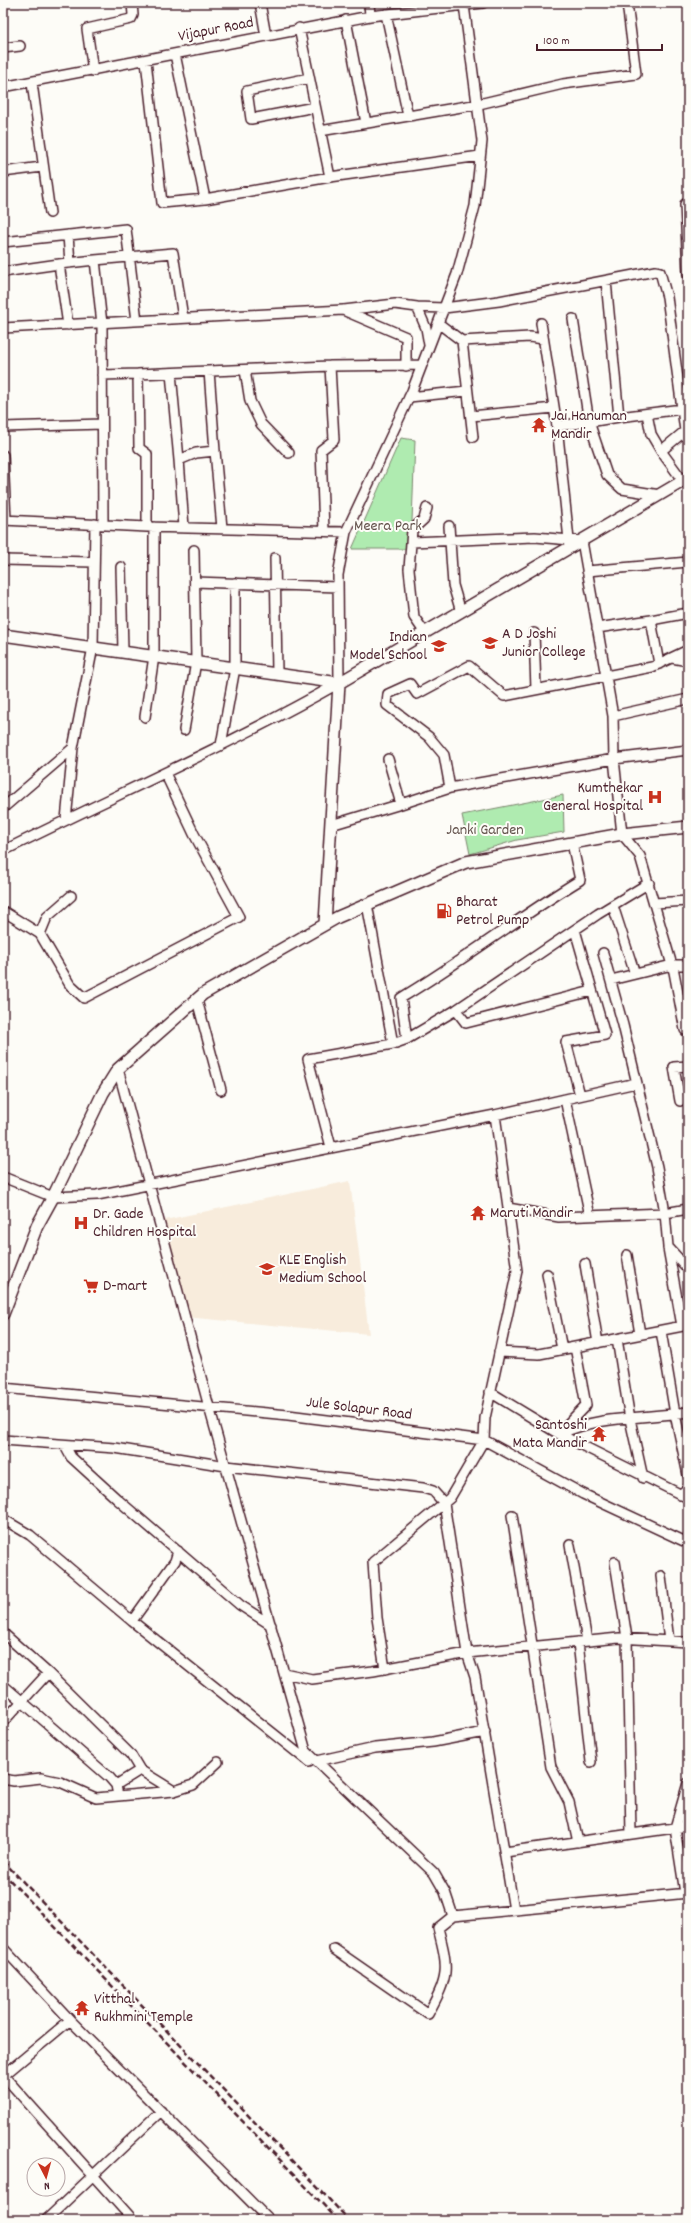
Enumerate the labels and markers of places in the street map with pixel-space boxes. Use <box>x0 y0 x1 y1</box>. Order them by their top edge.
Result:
place label: Jai Hanuman Mandir <box>551 405 627 446</box>
temple icon: Jai Hanuman Mandir <box>530 416 548 434</box>
place label: A D Joshi Junior College <box>502 623 586 664</box>
place label: Indian Model School <box>350 626 427 667</box>
school or university icon: A D Joshi Junior College <box>481 634 499 652</box>
school or university icon: Indian Model School <box>430 637 448 655</box>
place label: Kumthekar General Hospital <box>543 777 643 818</box>
hospital icon: Kumthekar General Hospital <box>646 788 664 806</box>
place label: Bharat Petrol Pump <box>456 891 529 932</box>
fuel station icon: Bharat Petrol Pump <box>435 902 453 920</box>
place label: Maruti Mandir <box>490 1202 573 1225</box>
place label: Dr. Gade Children Hospital <box>93 1203 196 1244</box>
temple icon: Maruti Mandir <box>469 1204 487 1222</box>
hospital icon: Dr. Gade Children Hospital <box>72 1214 90 1232</box>
place label: KLE English Medium School <box>279 1249 366 1290</box>
school or university icon: KLE English Medium School <box>258 1260 276 1278</box>
place label: D-mart <box>103 1275 147 1298</box>
supermarket icon: D-mart <box>82 1277 100 1295</box>
place label: Santoshi Mata Mandir <box>512 1414 587 1455</box>
temple icon: Santoshi Mata Mandir <box>590 1425 608 1443</box>
place label: Vitthal Rukhmini Temple <box>94 1988 193 2029</box>
temple icon: Vitthal Rukhmini Temple <box>73 1999 91 2017</box>

